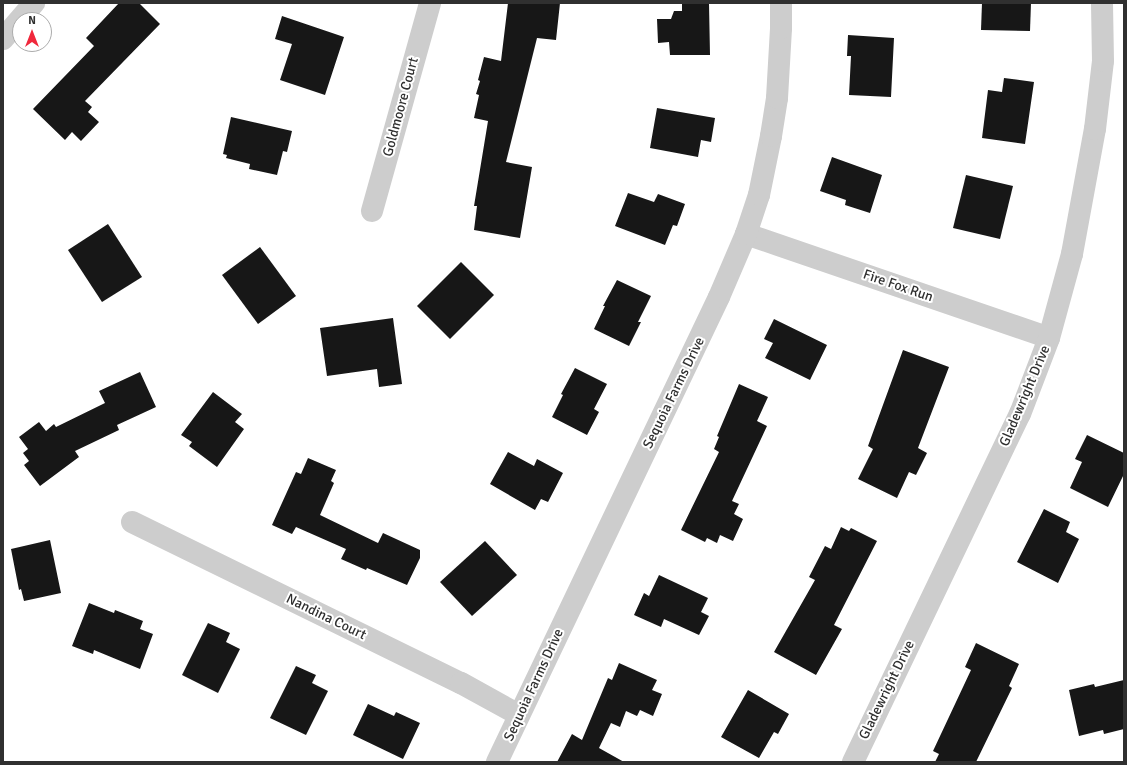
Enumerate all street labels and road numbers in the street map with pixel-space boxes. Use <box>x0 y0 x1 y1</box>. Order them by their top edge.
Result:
street label: Goldmoore Court <box>380 56 422 158</box>
street label: Fire Fox Run <box>861 266 935 306</box>
street label: Sequoia Farms Drive <box>640 335 708 451</box>
street label: Gladewright Drive <box>996 343 1054 449</box>
street label: Nandina Court <box>283 590 369 644</box>
street label: Sequoia Farms Drive <box>501 626 567 744</box>
street label: Gladewright Drive <box>856 638 918 742</box>

